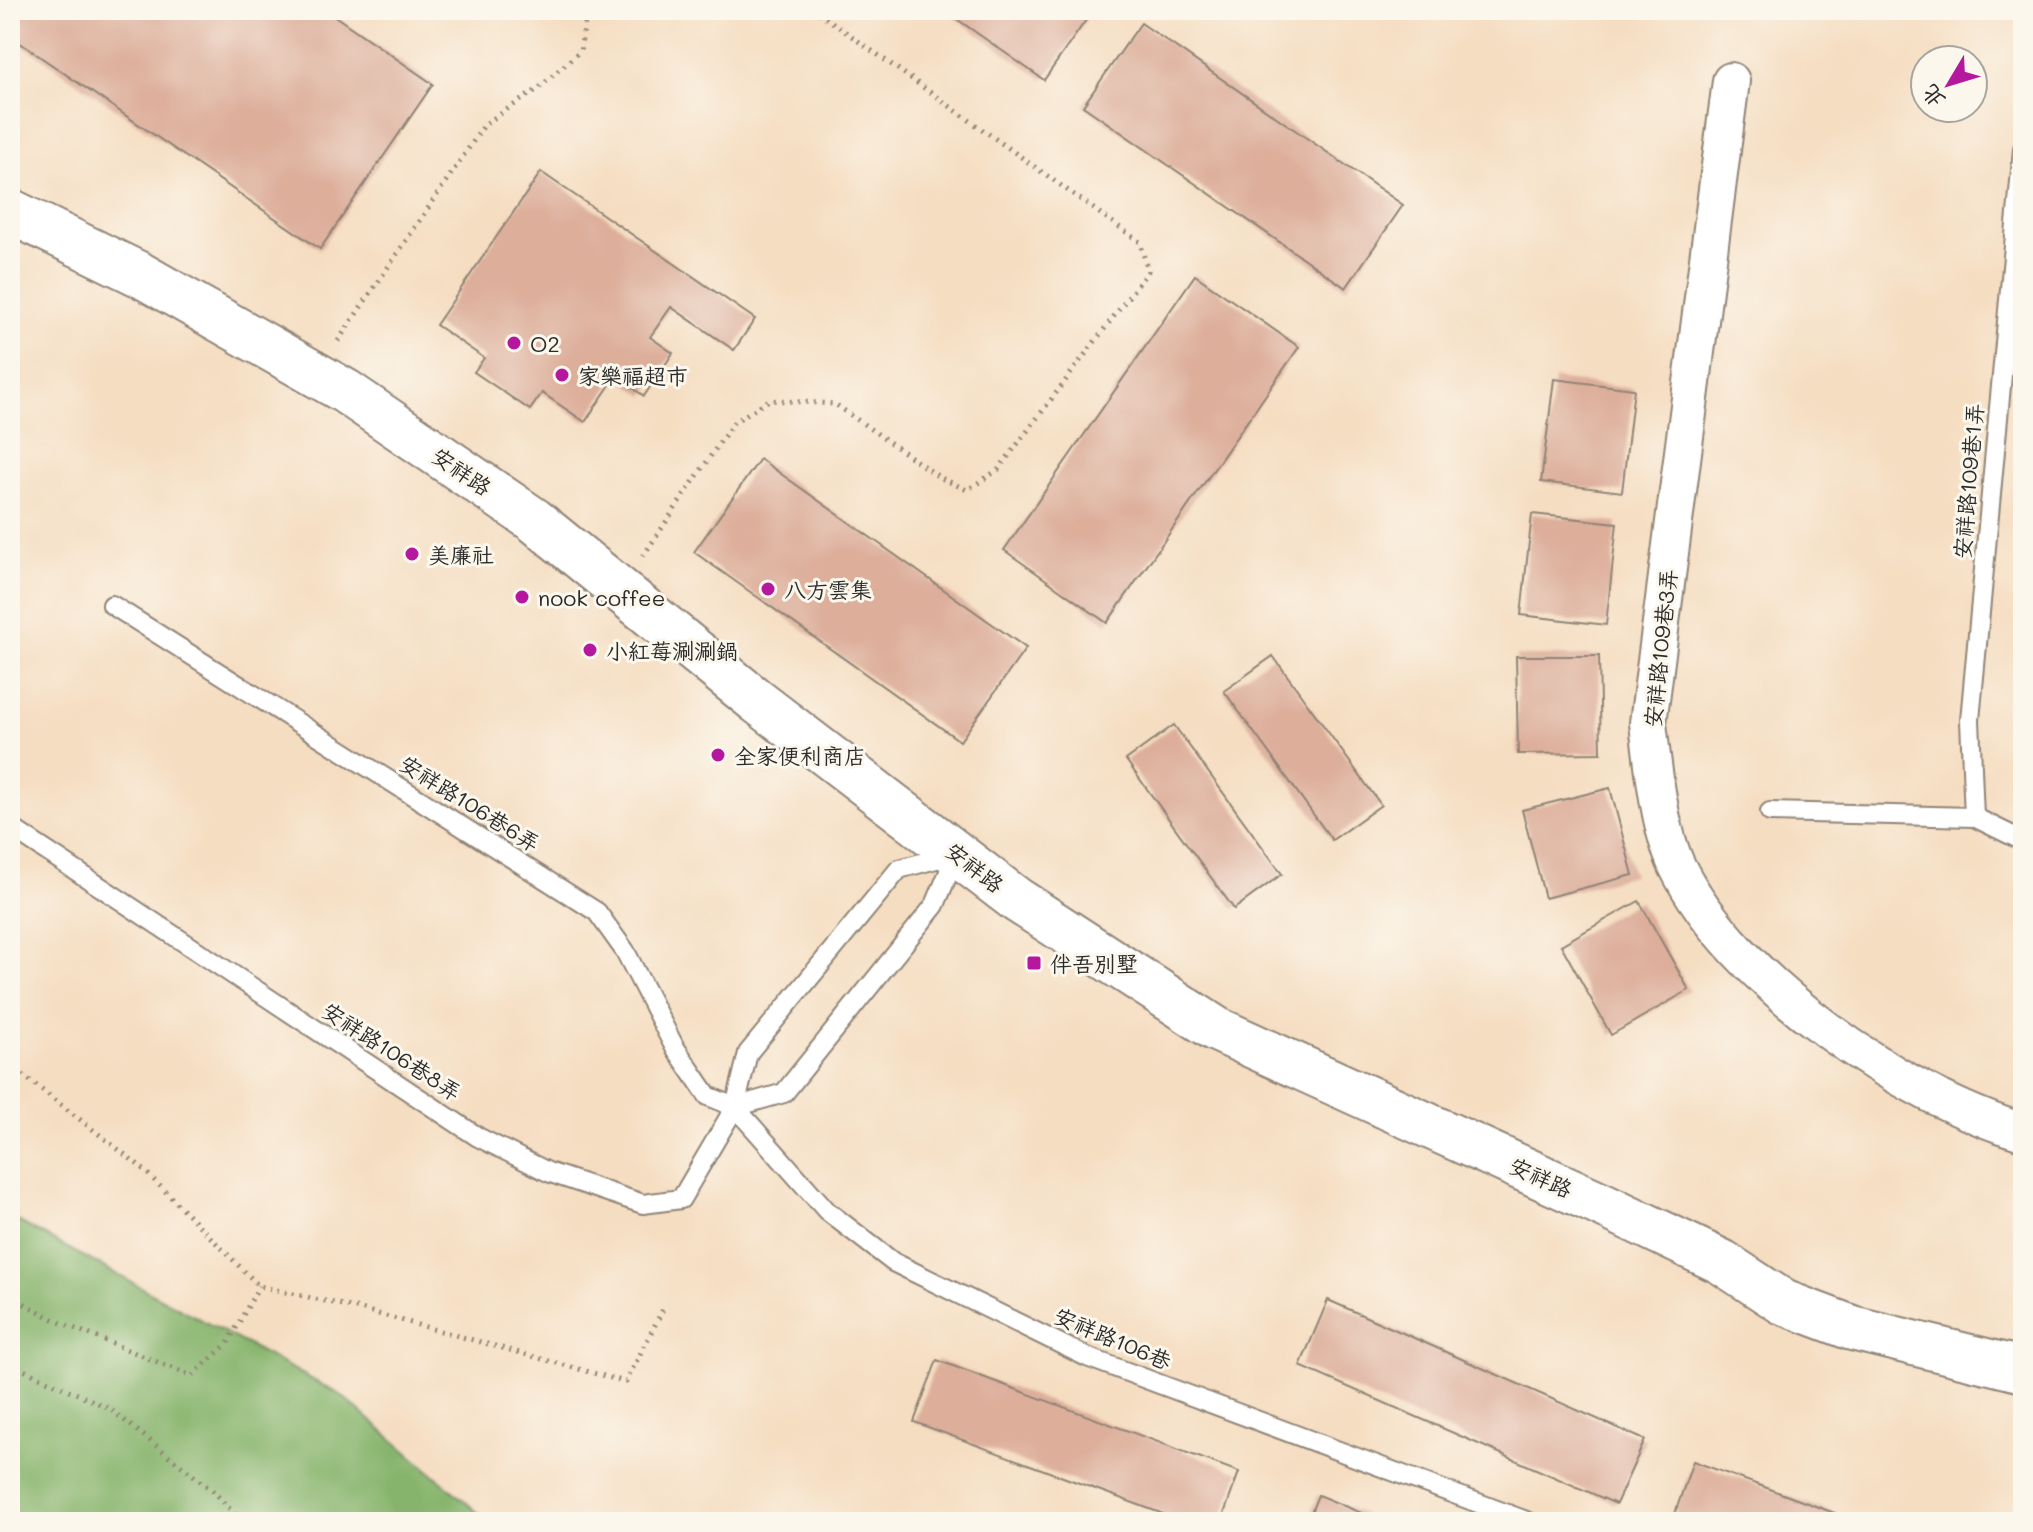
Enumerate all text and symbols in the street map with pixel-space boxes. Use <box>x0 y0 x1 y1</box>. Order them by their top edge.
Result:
north arrow <box>1909 44 1989 124</box>
text: 北 <box>1915 79 1951 114</box>
place label: O2 <box>530 329 560 358</box>
marker: O2 <box>505 334 523 352</box>
place label: 家樂福超市 <box>578 361 688 390</box>
marker: 家樂福超市 <box>553 366 571 384</box>
street label: 安祥路109巷1弄 <box>1947 402 1989 560</box>
street label: 安祥路 <box>427 441 497 501</box>
place label: 美廉社 <box>428 540 494 569</box>
marker: 美廉社 <box>403 545 421 563</box>
street label: 安祥路109巷3弄 <box>1637 567 1683 729</box>
place label: 八方雲集 <box>784 575 872 604</box>
marker: 八方雲集 <box>759 580 777 598</box>
place label: nook coffee <box>538 583 665 612</box>
marker: nook coffee <box>513 588 531 606</box>
place label: 小紅莓涮涮鍋 <box>606 636 738 665</box>
marker: 小紅莓涮涮鍋 <box>581 641 599 659</box>
place label: 全家便利商店 <box>734 741 866 770</box>
marker: 全家便利商店 <box>709 746 727 764</box>
street label: 安祥路106巷6弄 <box>394 748 546 858</box>
street label: 安祥路 <box>940 835 1010 899</box>
place label: 伴吾別墅 <box>1050 949 1138 978</box>
marker: 伴吾別墅 <box>1025 954 1043 972</box>
street label: 安祥路106巷8弄 <box>317 995 467 1107</box>
street label: 安祥路 <box>1505 1150 1577 1204</box>
street label: 安祥路106巷 <box>1050 1300 1176 1376</box>

